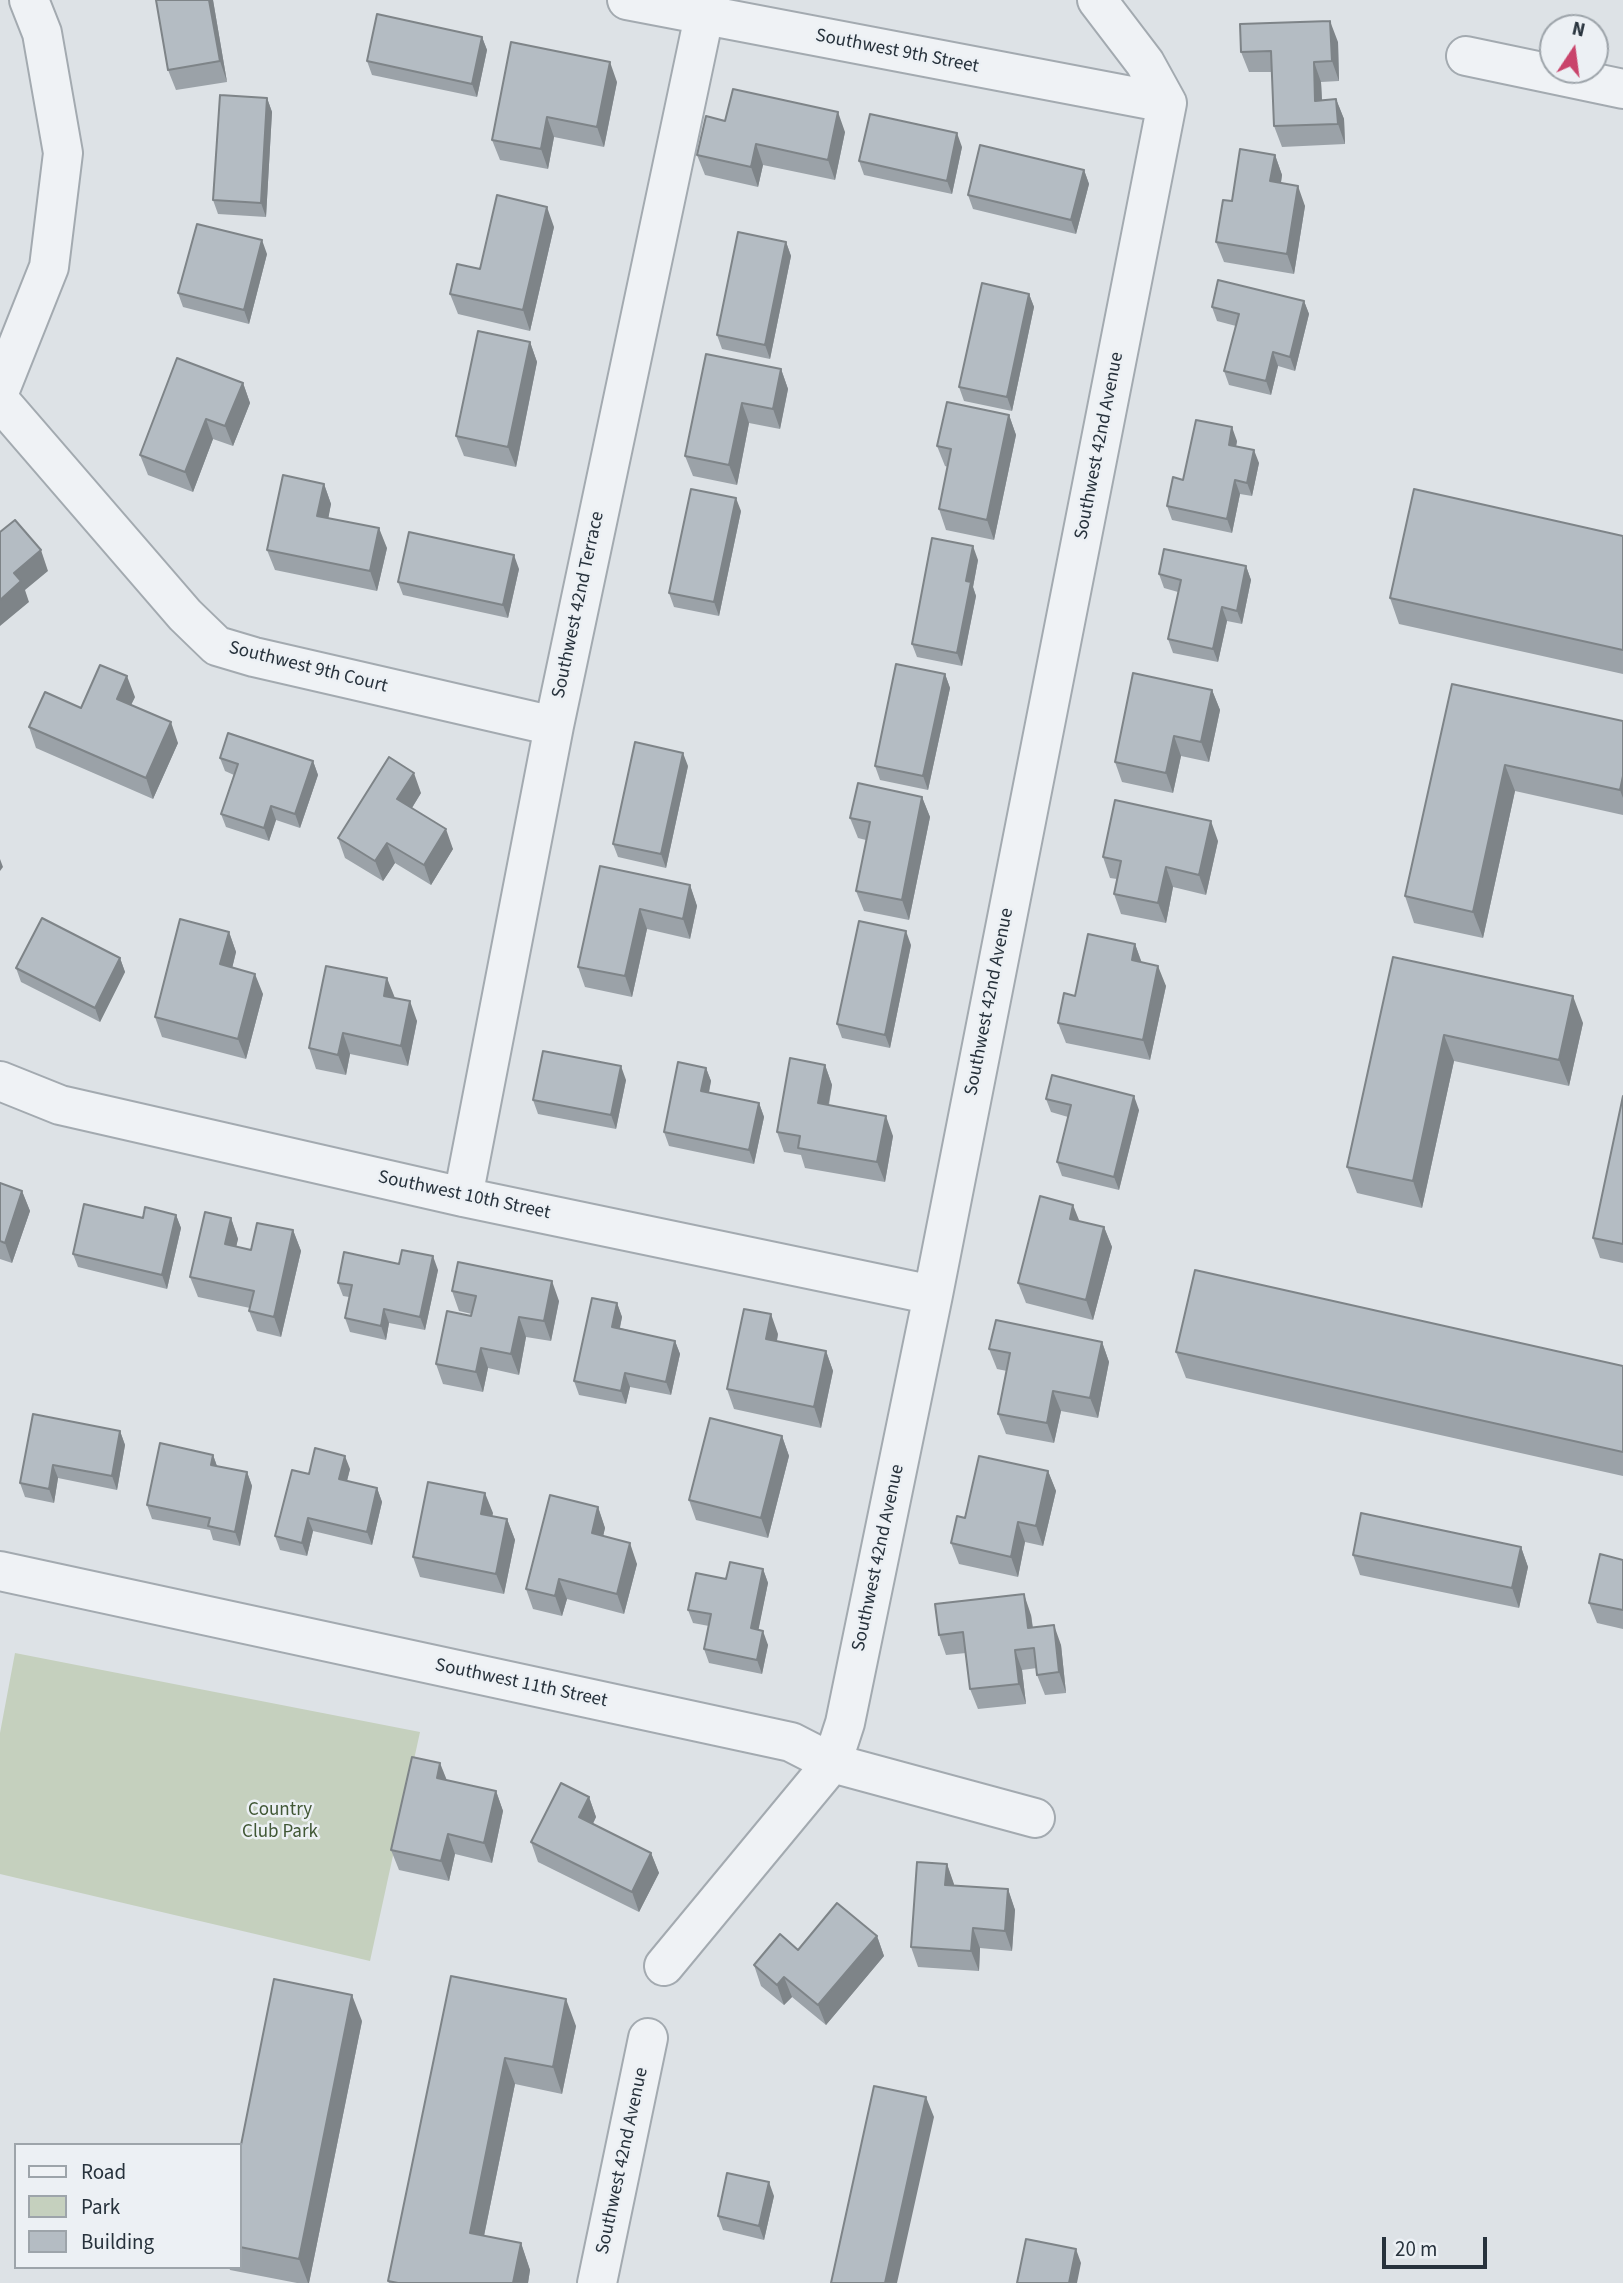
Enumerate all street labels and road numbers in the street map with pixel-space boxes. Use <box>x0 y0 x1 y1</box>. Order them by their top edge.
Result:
street label: Southwest 9th Street <box>813 25 981 79</box>
street label: Southwest 42nd Avenue <box>1071 350 1129 542</box>
street label: Southwest 42nd Terrace <box>548 510 610 700</box>
street label: Southwest 9th Court <box>226 637 390 699</box>
street label: Southwest 42nd Avenue <box>961 906 1019 1098</box>
street label: Southwest 10th Street <box>376 1167 552 1225</box>
street label: Southwest 42nd Avenue <box>848 1462 910 1654</box>
street label: Southwest 11th Street <box>433 1655 609 1713</box>
street label: Southwest 42nd Avenue <box>592 2065 654 2257</box>

